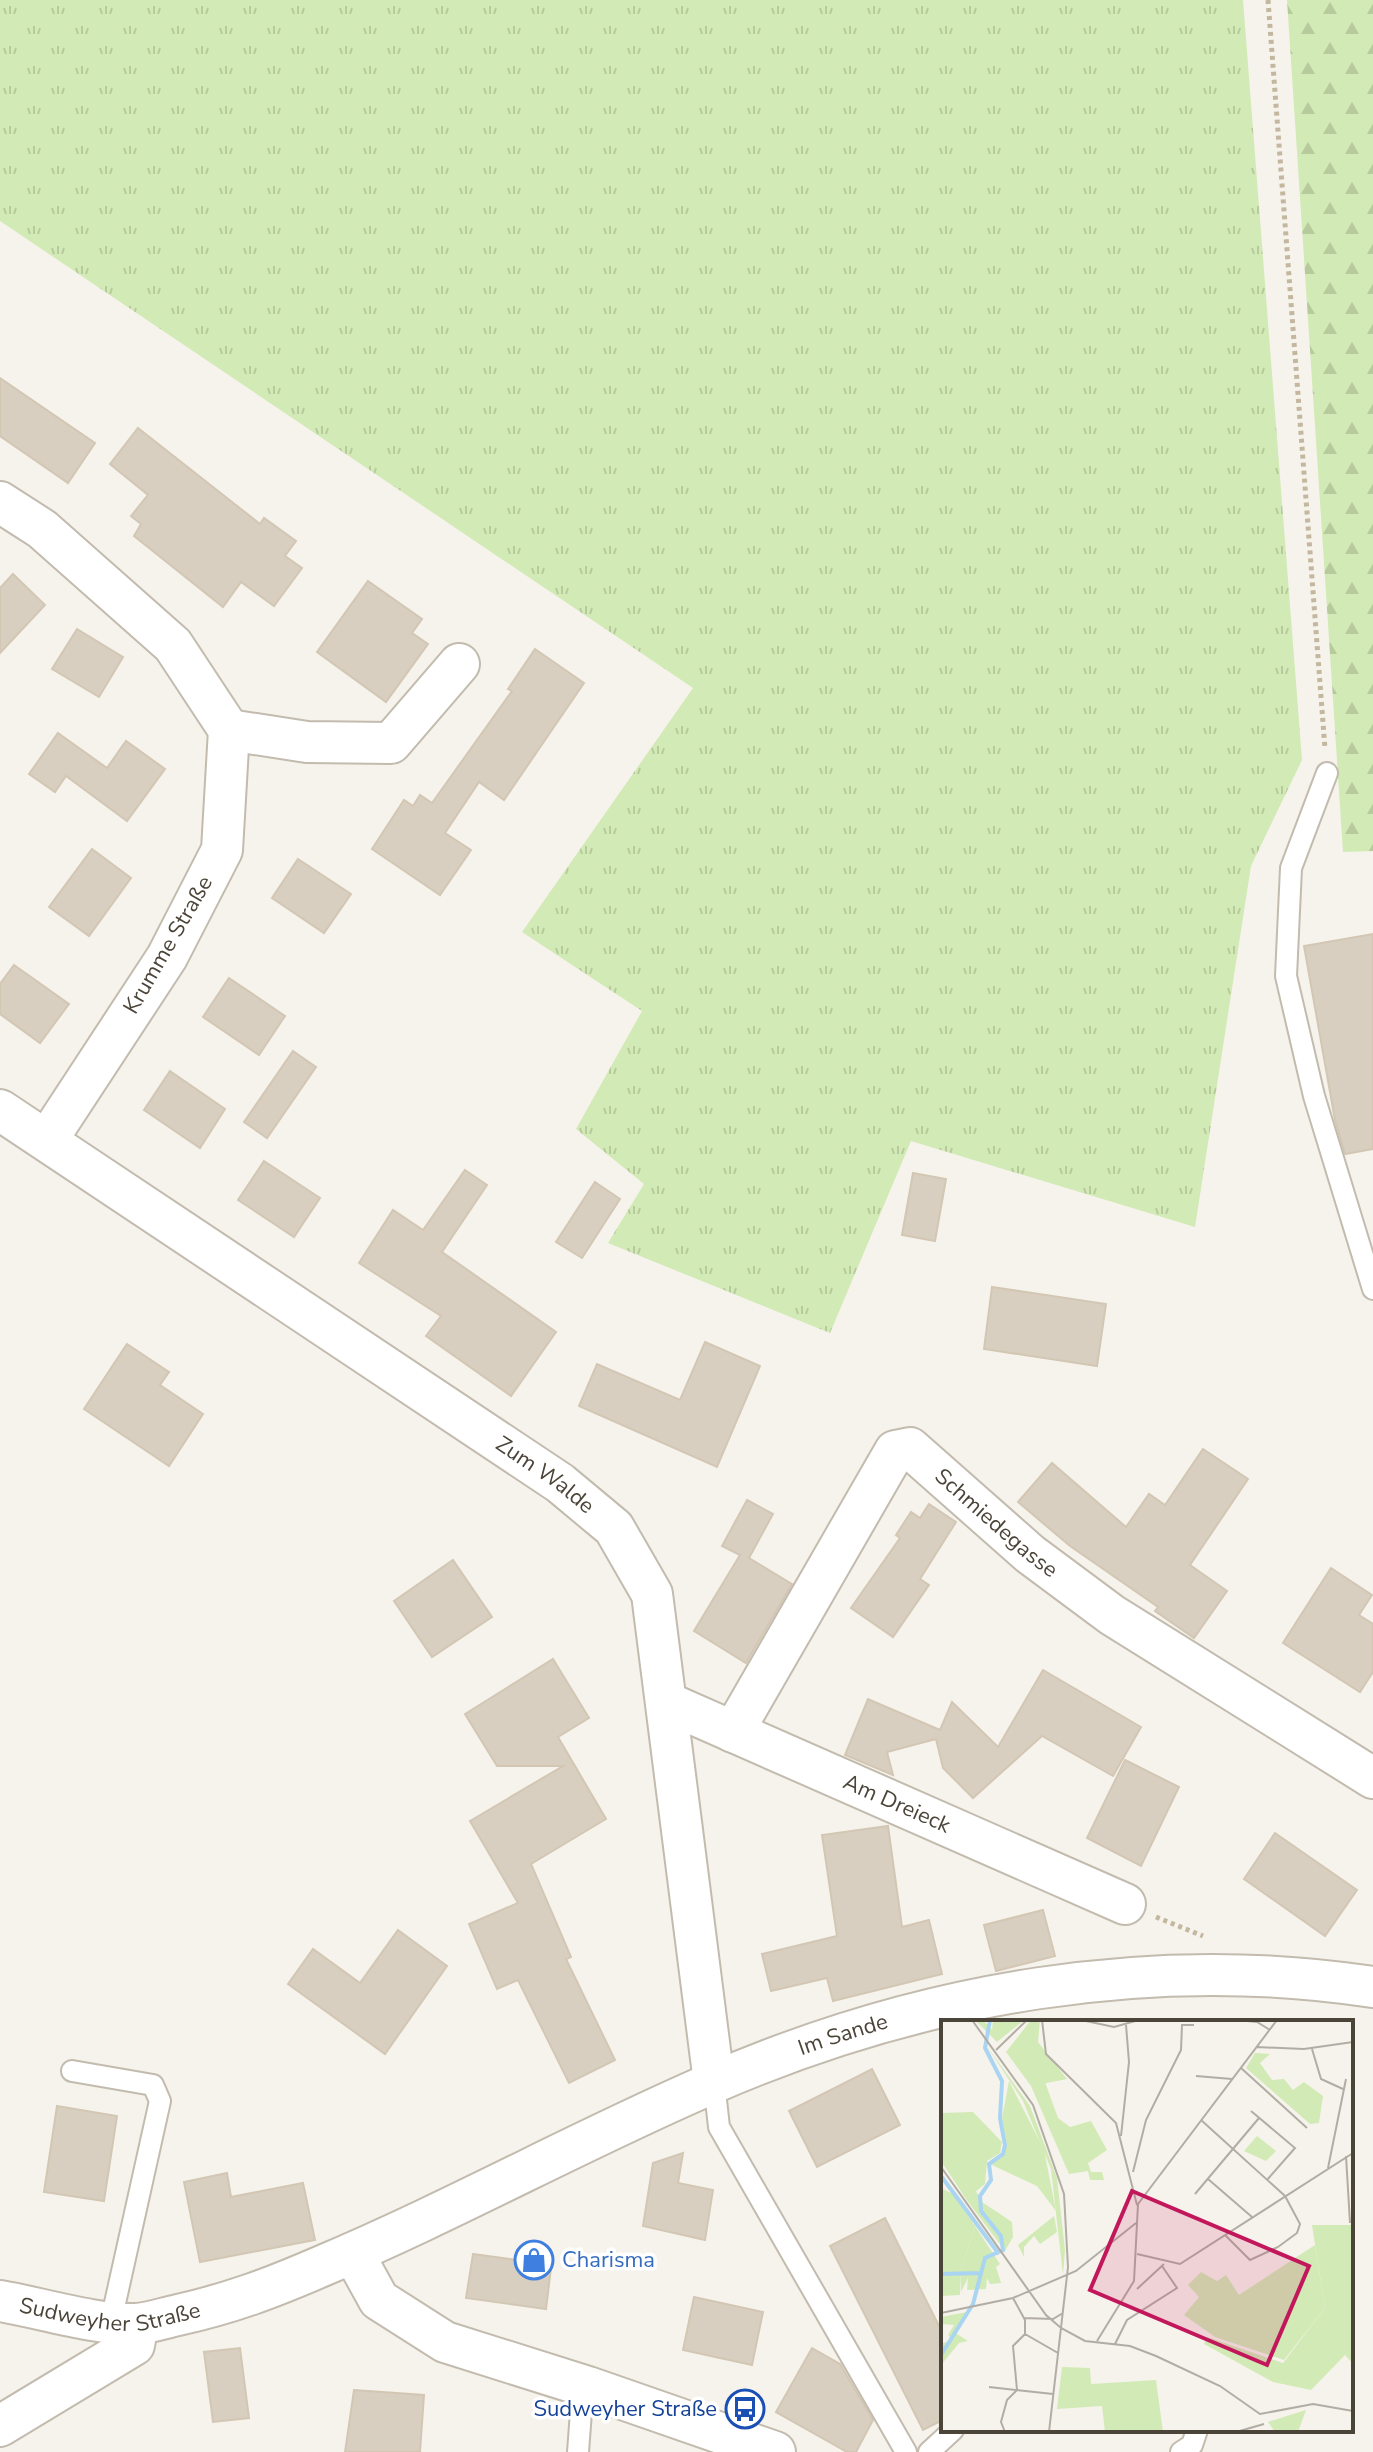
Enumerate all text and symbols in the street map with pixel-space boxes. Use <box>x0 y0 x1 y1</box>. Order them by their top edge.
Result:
street label: Krumme Straße <box>116 870 220 1020</box>
street label: Zum Walde <box>490 1429 601 1521</box>
street label: Schmiedegasse <box>928 1462 1064 1585</box>
street label: Am Dreieck <box>838 1767 956 1841</box>
street label: Im Sande <box>794 2006 891 2063</box>
inset map <box>941 2020 1353 2432</box>
shop icon: Charisma <box>513 2239 555 2281</box>
place label: Charisma <box>562 2245 655 2275</box>
street label: Sudweyher Straße <box>17 2290 204 2339</box>
bus stop icon: Sudweyher Straße <box>724 2388 766 2430</box>
place label: Sudweyher Straße <box>534 2394 717 2424</box>

